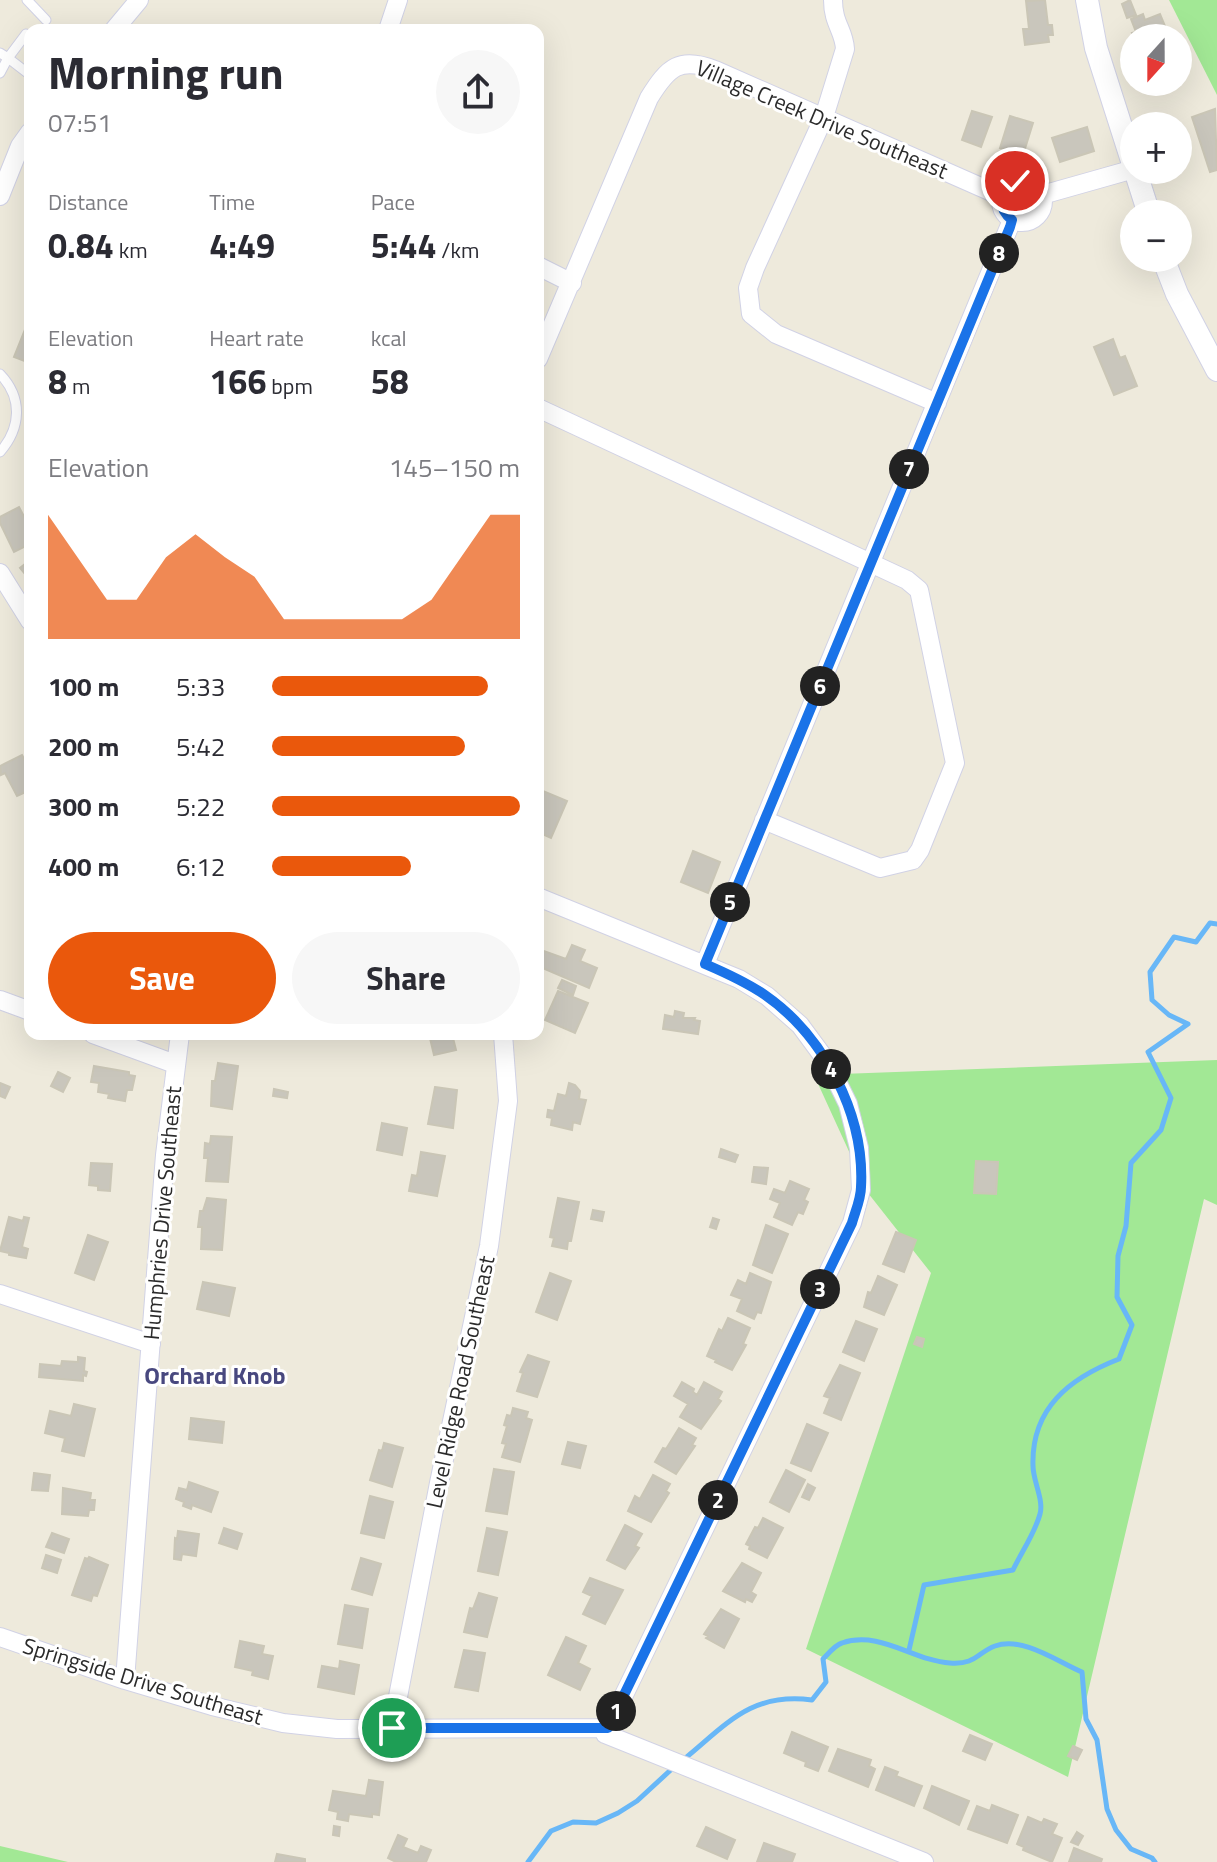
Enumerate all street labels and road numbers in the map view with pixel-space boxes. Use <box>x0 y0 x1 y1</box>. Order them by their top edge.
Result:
street label: Village Creek Drive Southeast <box>691 50 954 188</box>
street label: Humphries Drive Southeast <box>134 1084 190 1341</box>
street label: Level Ridge Road Southeast <box>417 1252 503 1511</box>
street label: Springside Drive Southeast <box>19 1628 268 1734</box>

